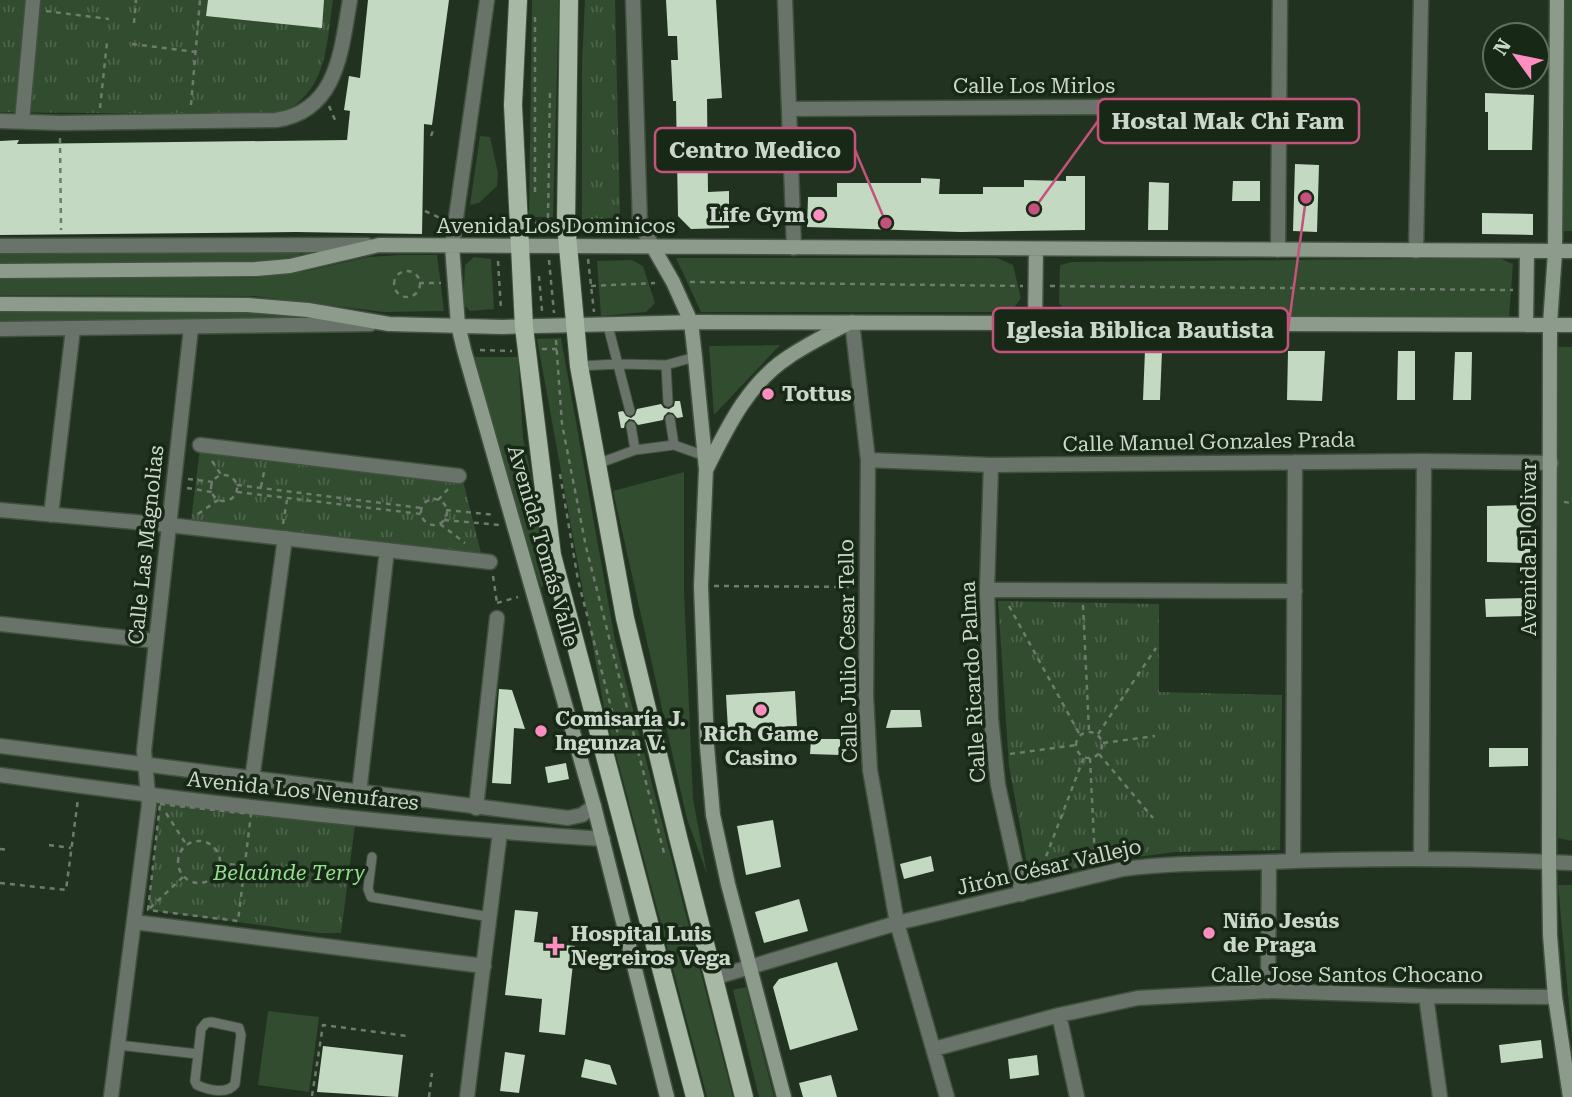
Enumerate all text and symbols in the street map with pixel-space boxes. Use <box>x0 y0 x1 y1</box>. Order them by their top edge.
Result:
north arrow <box>1481 21 1551 91</box>
text: N <box>1489 34 1516 59</box>
street label: Calle Los Mirlos <box>953 74 1115 98</box>
callout: Hostal Mak Chi Fam <box>1098 99 1359 143</box>
text: Hostal Mak Chi Fam <box>1112 108 1344 135</box>
callout: Centro Medico <box>655 128 855 172</box>
text: Centro Medico <box>669 137 841 164</box>
place label: Life Gym <box>709 203 805 227</box>
marker: Life Gym <box>811 207 827 223</box>
street label: Avenida Los Dominicos <box>437 214 675 238</box>
callout: Iglesia Biblica Bautista <box>993 308 1288 352</box>
text: Iglesia Biblica Bautista <box>1006 317 1274 344</box>
place label: Tottus <box>782 382 852 406</box>
marker: Tottus <box>760 386 776 402</box>
street label: Calle Manuel Gonzales Prada <box>1062 427 1356 457</box>
street label: Avenida Tomás Valle <box>503 443 583 649</box>
street label: Calle Las Magnolias <box>124 444 168 646</box>
street label: Avenida El Olivar <box>1517 461 1541 636</box>
street label: Calle Julio Cesar Tello <box>834 539 862 763</box>
street label: Calle Ricardo Palma <box>956 580 990 784</box>
marker: Rich Game Casino <box>753 702 769 718</box>
place label: Comisaría J. Ingunza V. <box>555 707 686 755</box>
place label: Rich Game Casino <box>703 722 819 770</box>
marker: Comisaría J. Ingunza V. <box>533 723 549 739</box>
street label: Avenida Los Nenufares <box>186 767 420 815</box>
street label: Jirón César Vallejo <box>954 834 1144 900</box>
park label: Belaúnde Terry <box>212 861 365 885</box>
place label: Niño Jesús de Praga <box>1223 909 1339 957</box>
place label: Hospital Luis Negreiros Vega <box>571 922 732 970</box>
marker: Niño Jesús de Praga <box>1201 925 1217 941</box>
marker: Hospital Luis Negreiros Vega <box>545 936 565 956</box>
street label: Calle Jose Santos Chocano <box>1211 963 1483 987</box>

